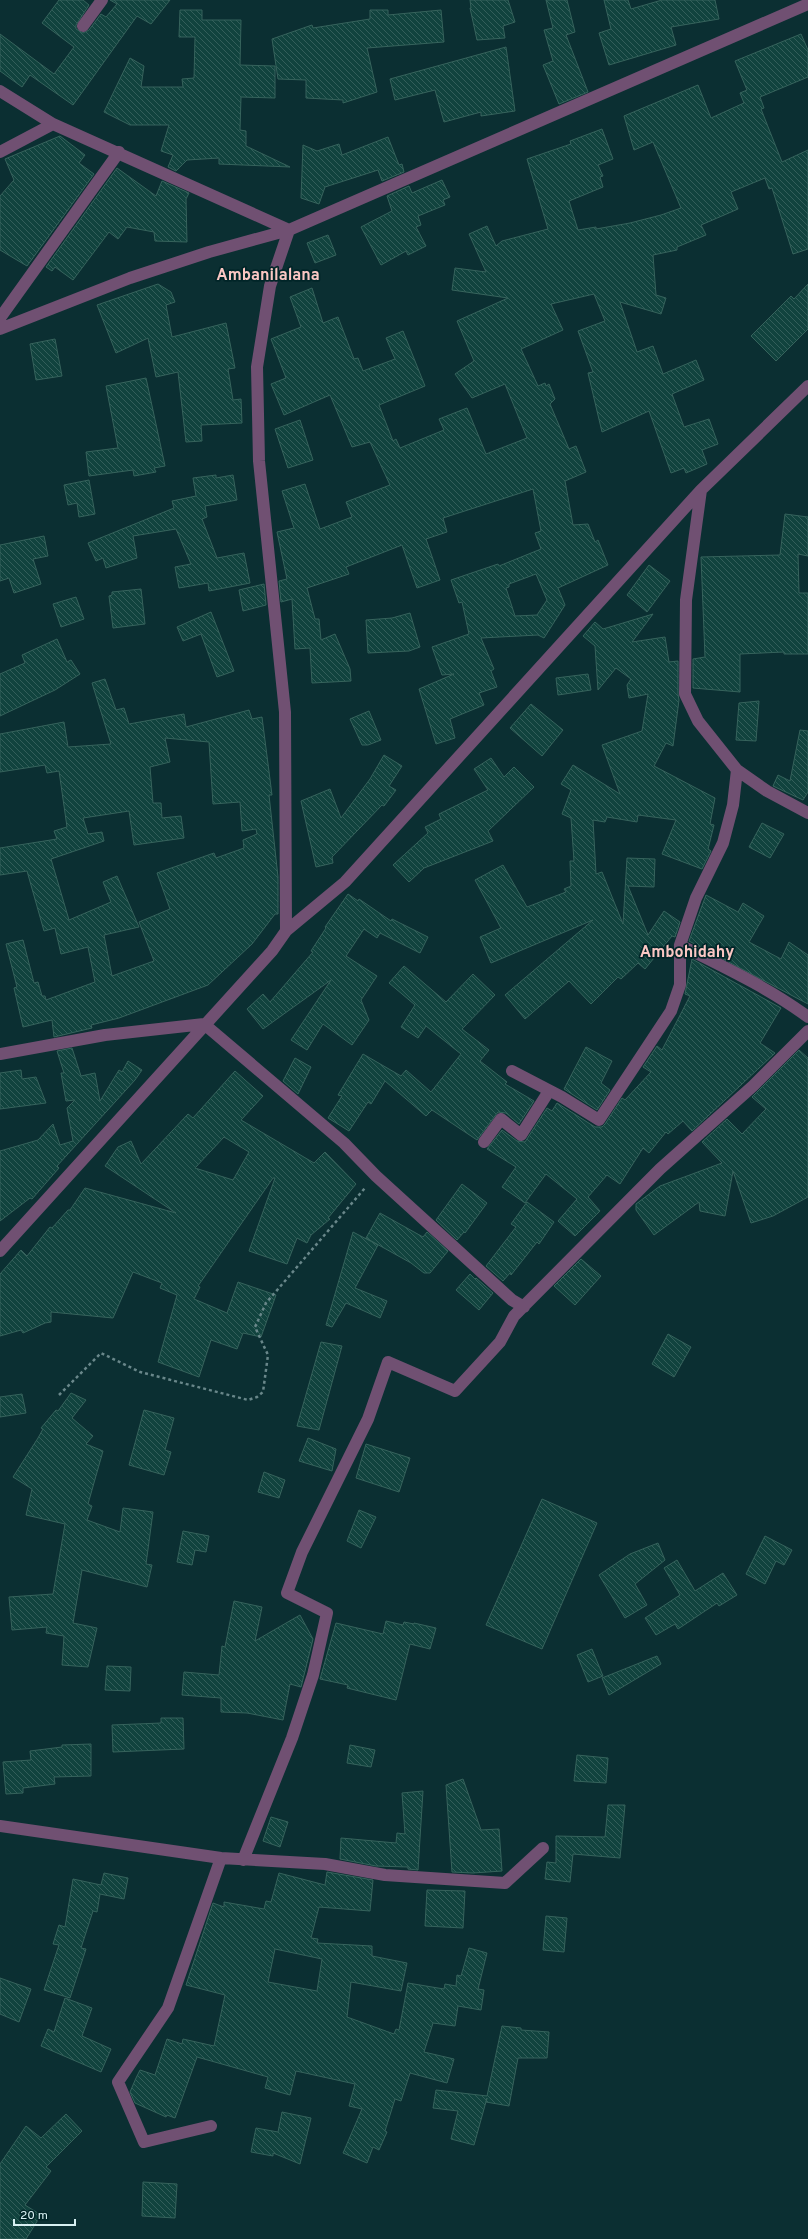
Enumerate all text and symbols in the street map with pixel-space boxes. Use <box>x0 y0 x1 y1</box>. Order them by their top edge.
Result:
district label: Ambanilalana <box>216 266 320 286</box>
district label: Ambohidahy <box>640 943 734 963</box>
scale bar <box>14 2201 75 2227</box>
text: 20 m <box>20 2208 48 2224</box>

